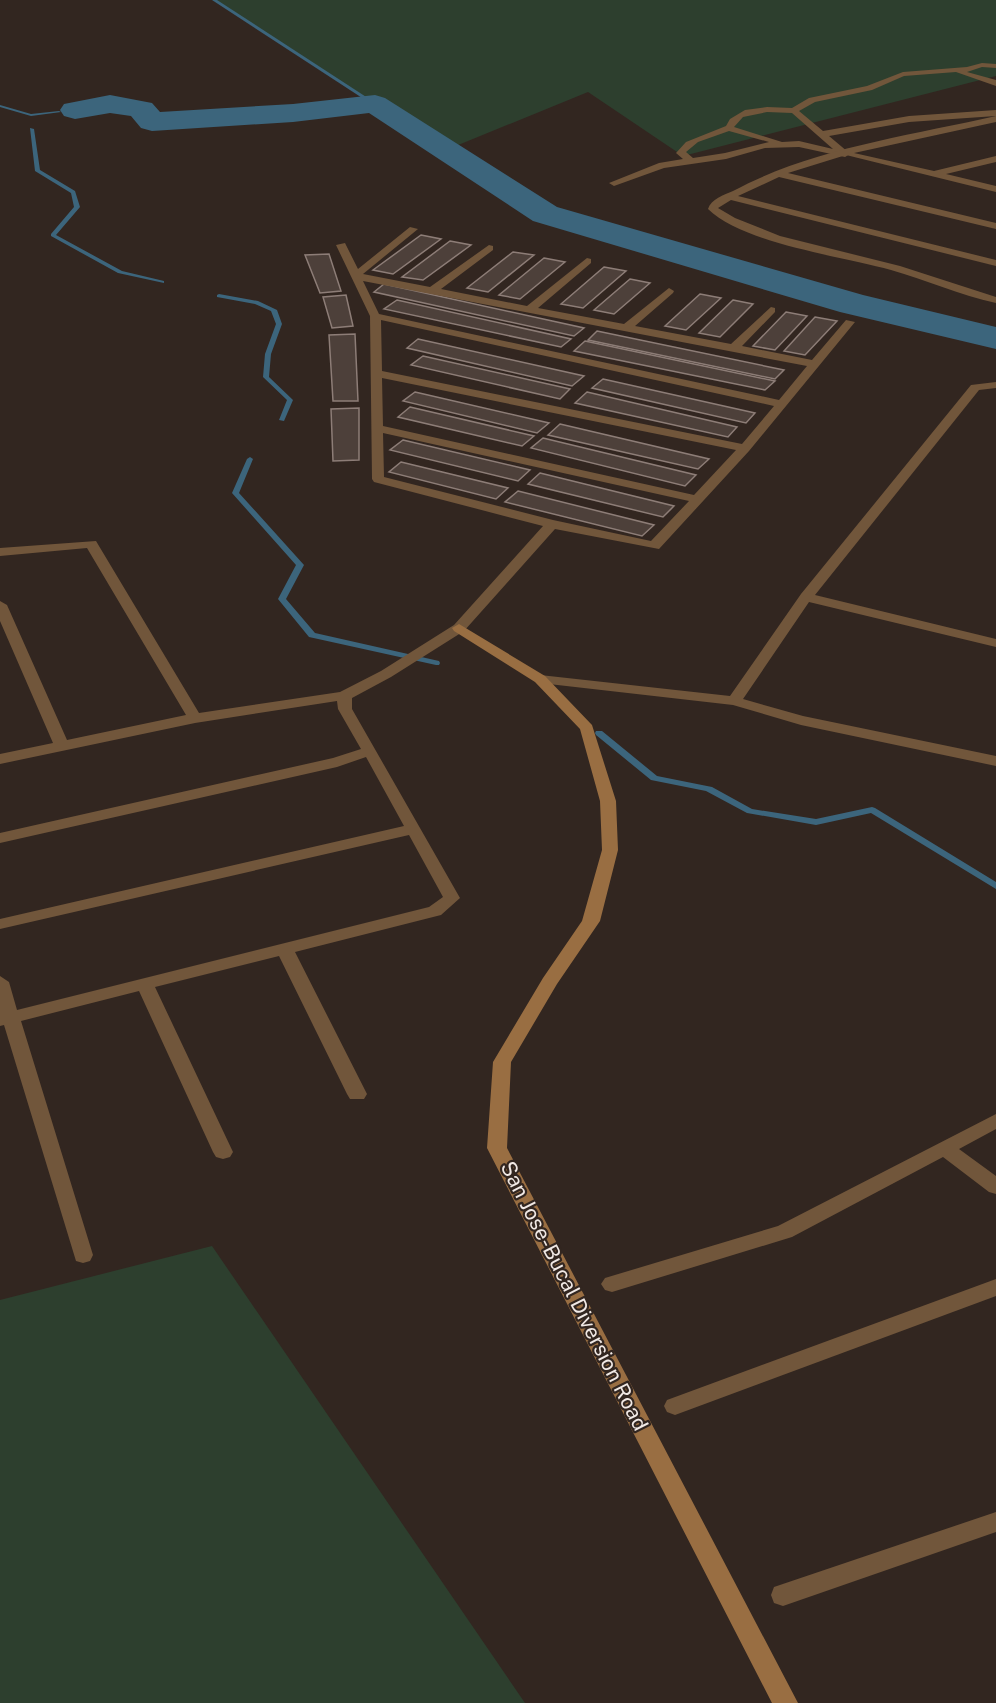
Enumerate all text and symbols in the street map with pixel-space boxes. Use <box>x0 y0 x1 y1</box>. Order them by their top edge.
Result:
street label: San Jose-Bucal Diversion Road <box>495 1157 653 1435</box>

